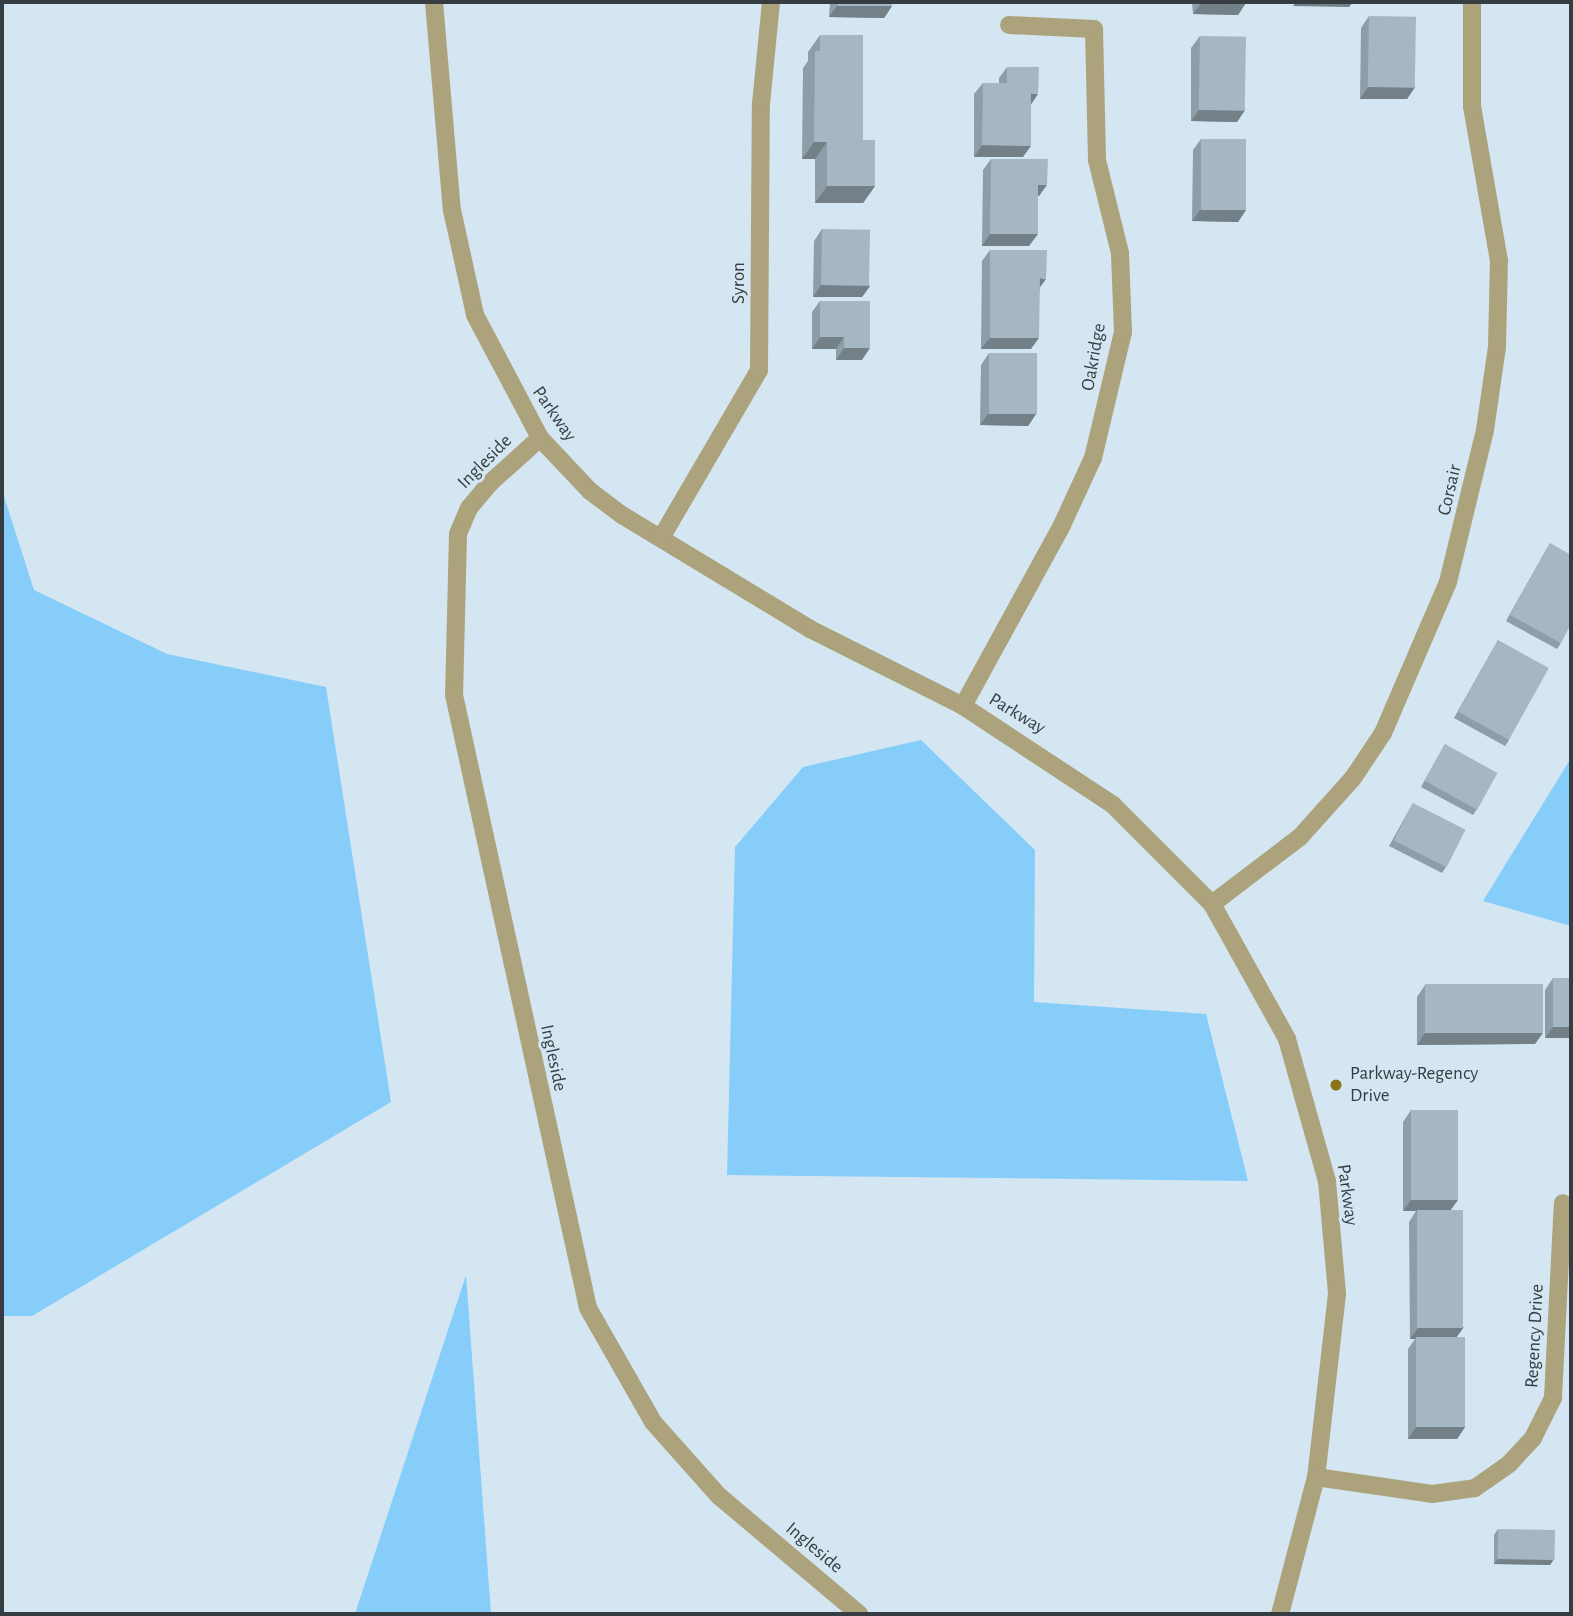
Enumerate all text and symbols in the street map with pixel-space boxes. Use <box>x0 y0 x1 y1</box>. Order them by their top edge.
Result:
street label: Syron <box>728 262 750 304</box>
street label: Oakridge <box>1077 321 1111 393</box>
street label: Parkway <box>527 382 581 446</box>
street label: Ingleside <box>453 430 517 494</box>
street label: Corsair <box>1433 462 1467 518</box>
street label: Parkway <box>985 688 1049 740</box>
street label: Ingleside <box>535 1023 571 1093</box>
place label: Parkway-Regency Drive <box>1350 1063 1478 1107</box>
marker: Parkway-Regency Drive <box>1328 1077 1344 1093</box>
street label: Parkway <box>1331 1163 1363 1227</box>
street label: Regency Drive <box>1521 1283 1549 1389</box>
street label: Ingleside <box>781 1518 847 1578</box>

